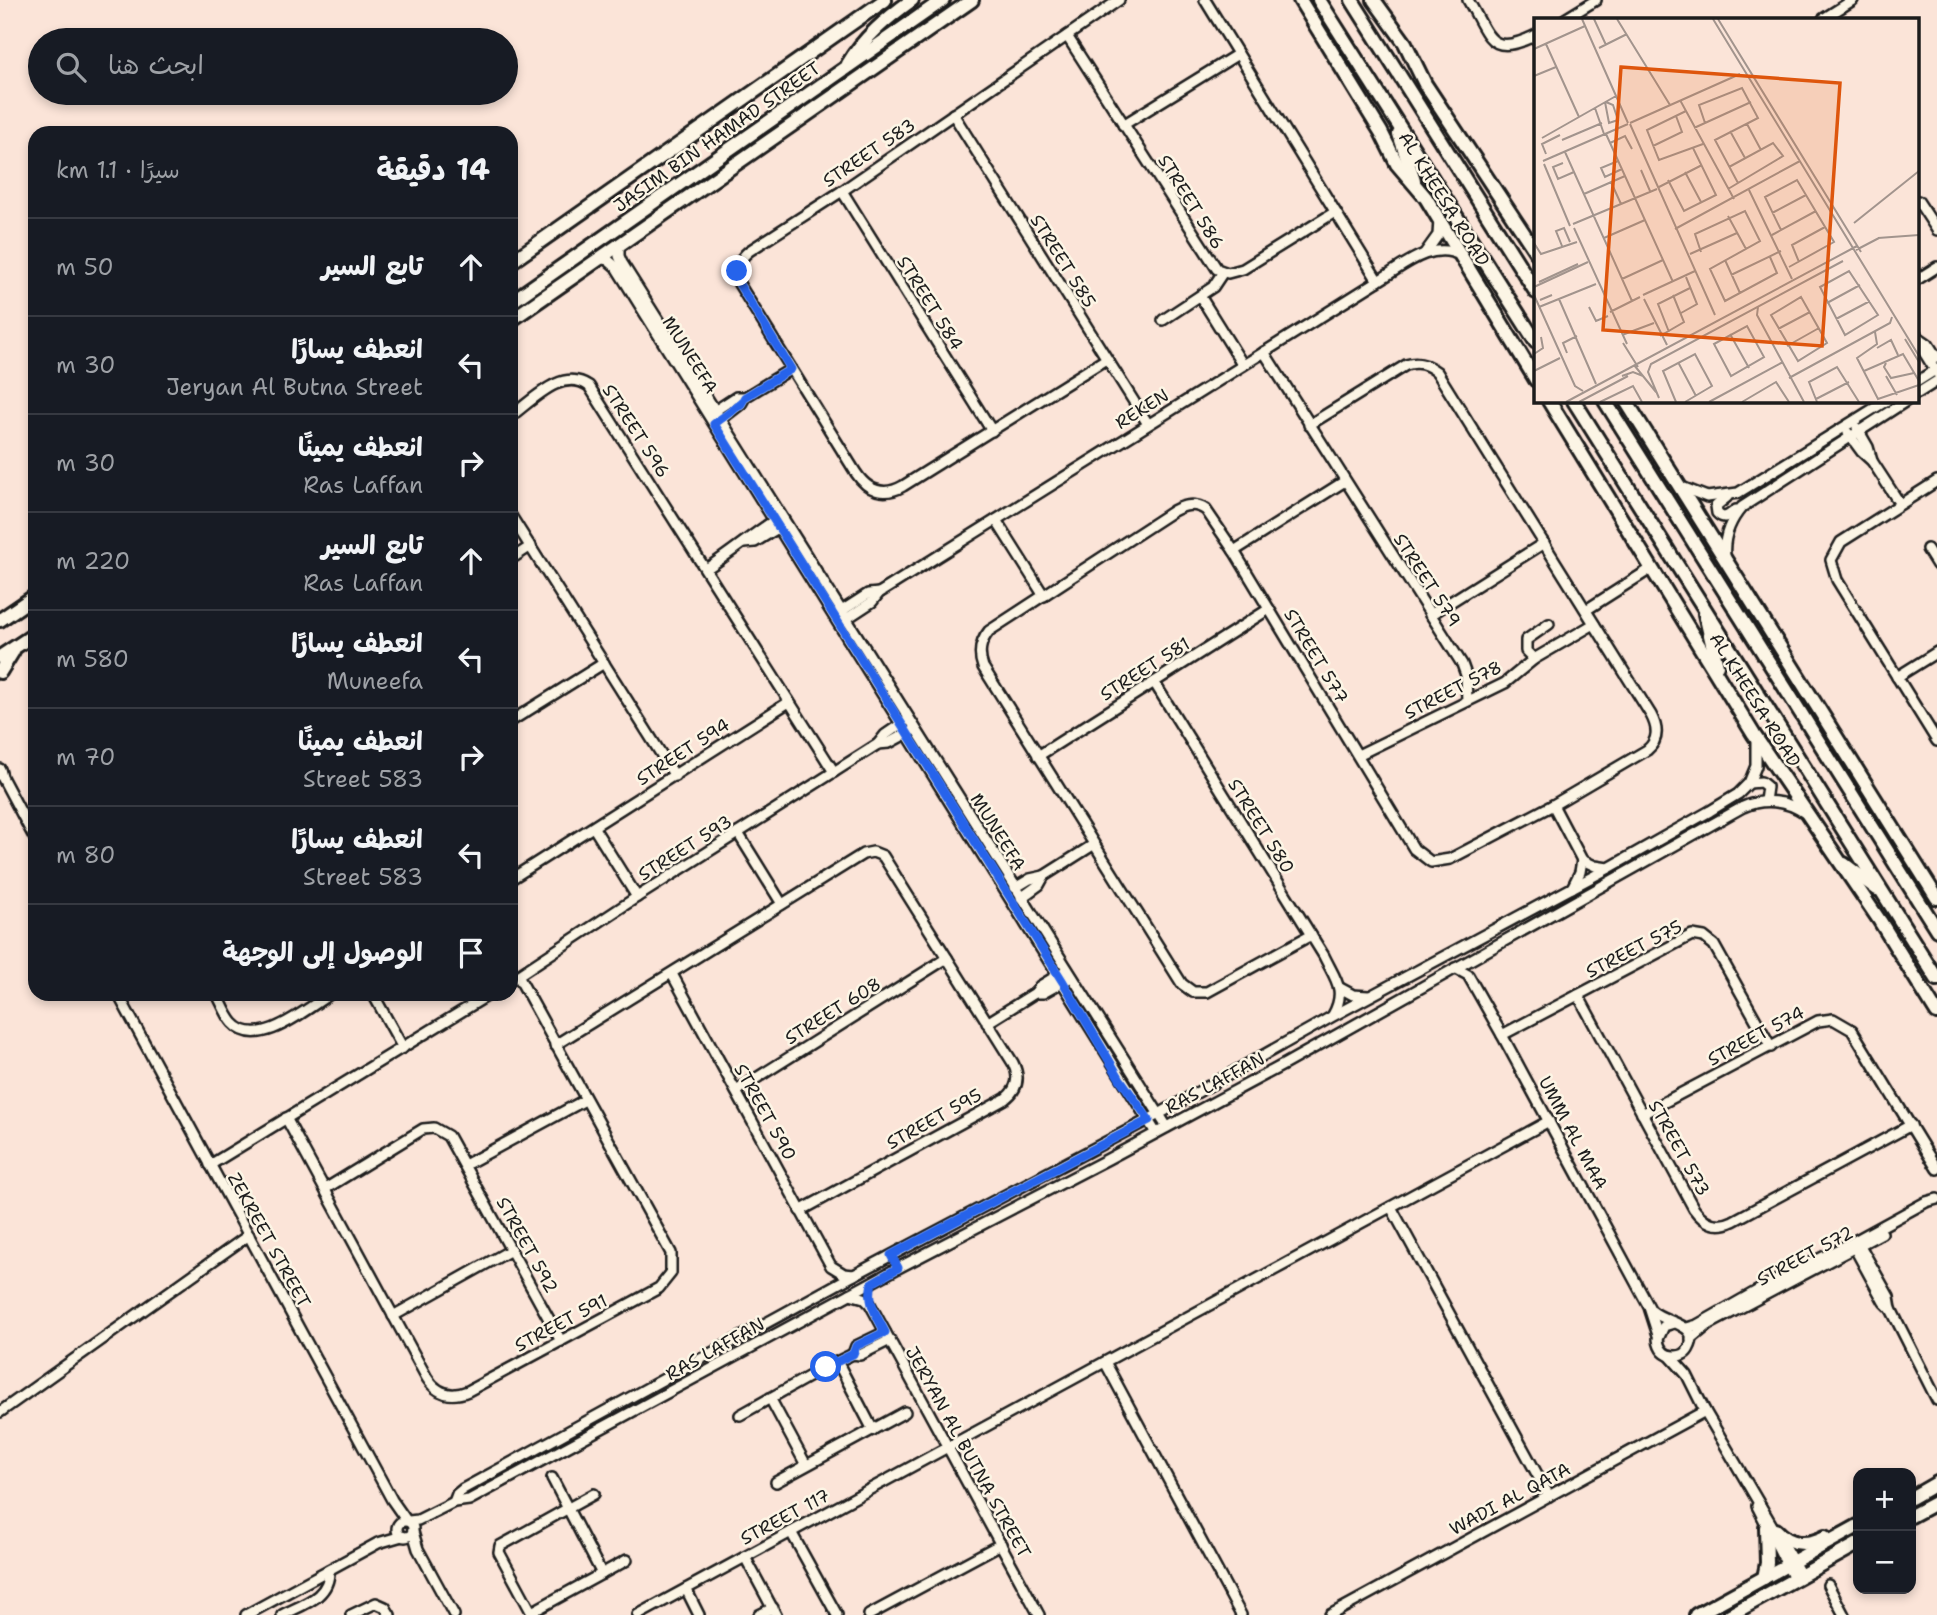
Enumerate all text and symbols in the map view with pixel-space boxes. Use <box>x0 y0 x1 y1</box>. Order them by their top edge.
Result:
inset map <box>1534 18 1920 402</box>
search box <box>28 28 518 105</box>
text: ابحث هنا <box>108 47 204 82</box>
icon: search <box>52 48 90 86</box>
street label: JASIM BIN HAMAD STREET <box>609 56 825 218</box>
street label: STREET 583 <box>818 113 920 193</box>
street label: AL KHEESA ROAD <box>1393 127 1495 271</box>
text: 14 دقيقة <box>376 149 490 190</box>
street label: STREET 586 <box>1152 150 1230 254</box>
text: سيرًا · 1.1 km <box>56 155 180 185</box>
street label: STREET 585 <box>1025 210 1101 312</box>
text: تابع السير <box>321 248 423 283</box>
icon: ahead <box>452 248 490 286</box>
street label: STREET 584 <box>891 251 969 355</box>
text: 50 m <box>56 252 114 282</box>
route end <box>721 255 752 286</box>
street label: MUNEEFA <box>657 312 723 398</box>
text: انعطف يسارًا <box>291 331 423 366</box>
icon: left <box>452 346 490 384</box>
text: 30 m <box>56 350 115 380</box>
text: Jeryan Al Butna Street <box>166 372 423 402</box>
street label: STREET 596 <box>597 380 675 482</box>
street label: REKEN <box>1111 383 1173 435</box>
text: انعطف يمينًا <box>298 429 423 464</box>
icon: right <box>452 444 490 482</box>
text: 30 m <box>56 448 115 478</box>
text: Ras Laffan <box>303 470 423 500</box>
text: تابع السير <box>321 527 423 562</box>
street label: STREET 579 <box>1388 529 1466 631</box>
icon: ahead <box>452 542 490 580</box>
text: 220 m <box>56 546 130 576</box>
text: Ras Laffan <box>303 568 423 598</box>
street label: STREET 577 <box>1278 604 1354 708</box>
text: انعطف يسارًا <box>291 625 423 660</box>
street label: AL KHEESA ROAD <box>1704 628 1806 772</box>
street label: STREET 581 <box>1095 632 1195 706</box>
icon: left <box>452 640 490 678</box>
text: 580 m <box>56 644 129 674</box>
street label: STREET 578 <box>1400 655 1506 725</box>
text: Muneefa <box>327 666 423 696</box>
street label: STREET 594 <box>632 713 734 791</box>
text: انعطف يمينًا <box>298 723 423 758</box>
icon: right <box>452 738 490 776</box>
text: 70 m <box>56 742 115 772</box>
text: Street 583 <box>303 764 423 794</box>
street label: STREET 580 <box>1222 774 1300 878</box>
street label: MUNEEFA <box>965 789 1031 875</box>
street label: STREET 593 <box>633 810 737 886</box>
text: انعطف يسارًا <box>291 821 423 856</box>
icon: left <box>452 836 490 874</box>
text: 80 m <box>56 840 115 870</box>
text: Street 583 <box>303 862 423 892</box>
street label: STREET 575 <box>1582 914 1686 984</box>
text: الوصول إلى الوجهة <box>222 934 423 969</box>
icon: arrive <box>452 934 490 972</box>
street label: STREET 608 <box>780 972 886 1050</box>
street label: STREET 574 <box>1703 1000 1809 1072</box>
street label: RAS LAFFAN <box>1161 1047 1269 1119</box>
street label: STREET 590 <box>729 1059 801 1165</box>
street label: UMM AL MAA <box>1533 1072 1613 1194</box>
street label: STREET 595 <box>882 1083 986 1155</box>
street label: STREET 573 <box>1643 1096 1715 1200</box>
street label: ZEKREET STREET <box>222 1168 316 1312</box>
street label: STREET 592 <box>491 1193 563 1297</box>
street label: STREET 572 <box>1753 1221 1857 1291</box>
street label: STREET 591 <box>510 1289 612 1357</box>
street label: RAS LAFFAN <box>661 1312 769 1386</box>
street label: JERYAN AL BUTNA STREET <box>900 1342 1036 1562</box>
route start <box>810 1351 841 1382</box>
street label: WADI AL QATA <box>1445 1457 1575 1541</box>
map controls <box>1853 1468 1916 1594</box>
button: + <box>1853 1468 1916 1531</box>
street label: STREET 117 <box>736 1483 834 1551</box>
button: − <box>1853 1531 1916 1594</box>

